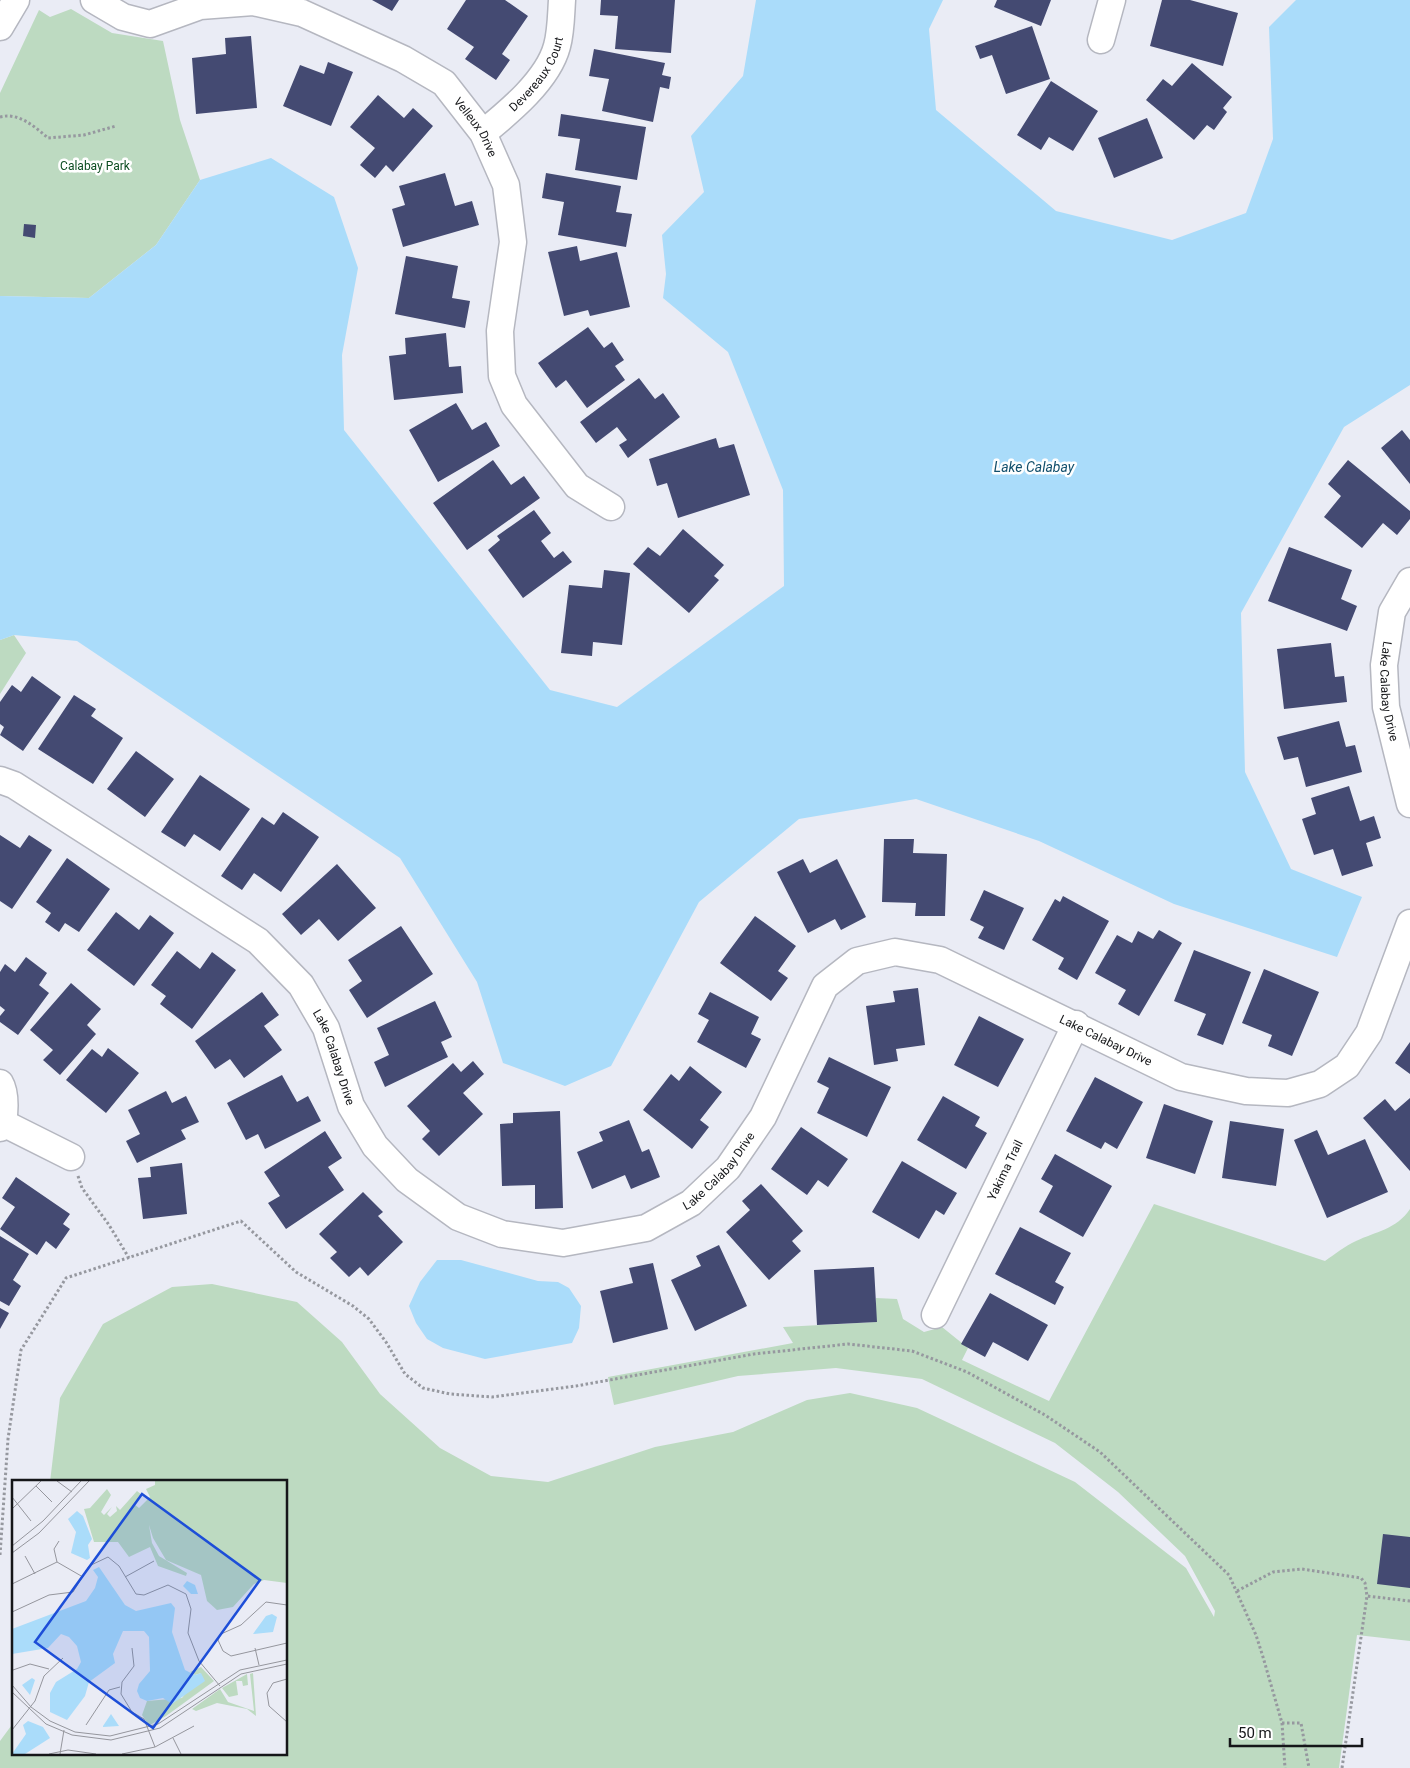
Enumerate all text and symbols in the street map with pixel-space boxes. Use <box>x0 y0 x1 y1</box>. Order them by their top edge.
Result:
street label: Devereaux Court <box>506 36 566 114</box>
street label: Velleux Drive <box>451 95 500 159</box>
park label: Calabay Park <box>60 159 131 173</box>
water label: Lake Calabay <box>994 459 1075 475</box>
street label: Lake Calabay Drive <box>1377 640 1401 743</box>
street label: Lake Calabay Drive <box>310 1007 357 1107</box>
street label: Lake Calabay Drive <box>1057 1012 1154 1069</box>
street label: Lake Calabay Drive <box>680 1129 757 1213</box>
street label: Yakima Trail <box>985 1138 1026 1202</box>
inset map <box>12 1480 288 1756</box>
scale bar <box>1230 1716 1362 1748</box>
text: 50 m <box>1238 1724 1272 1742</box>

